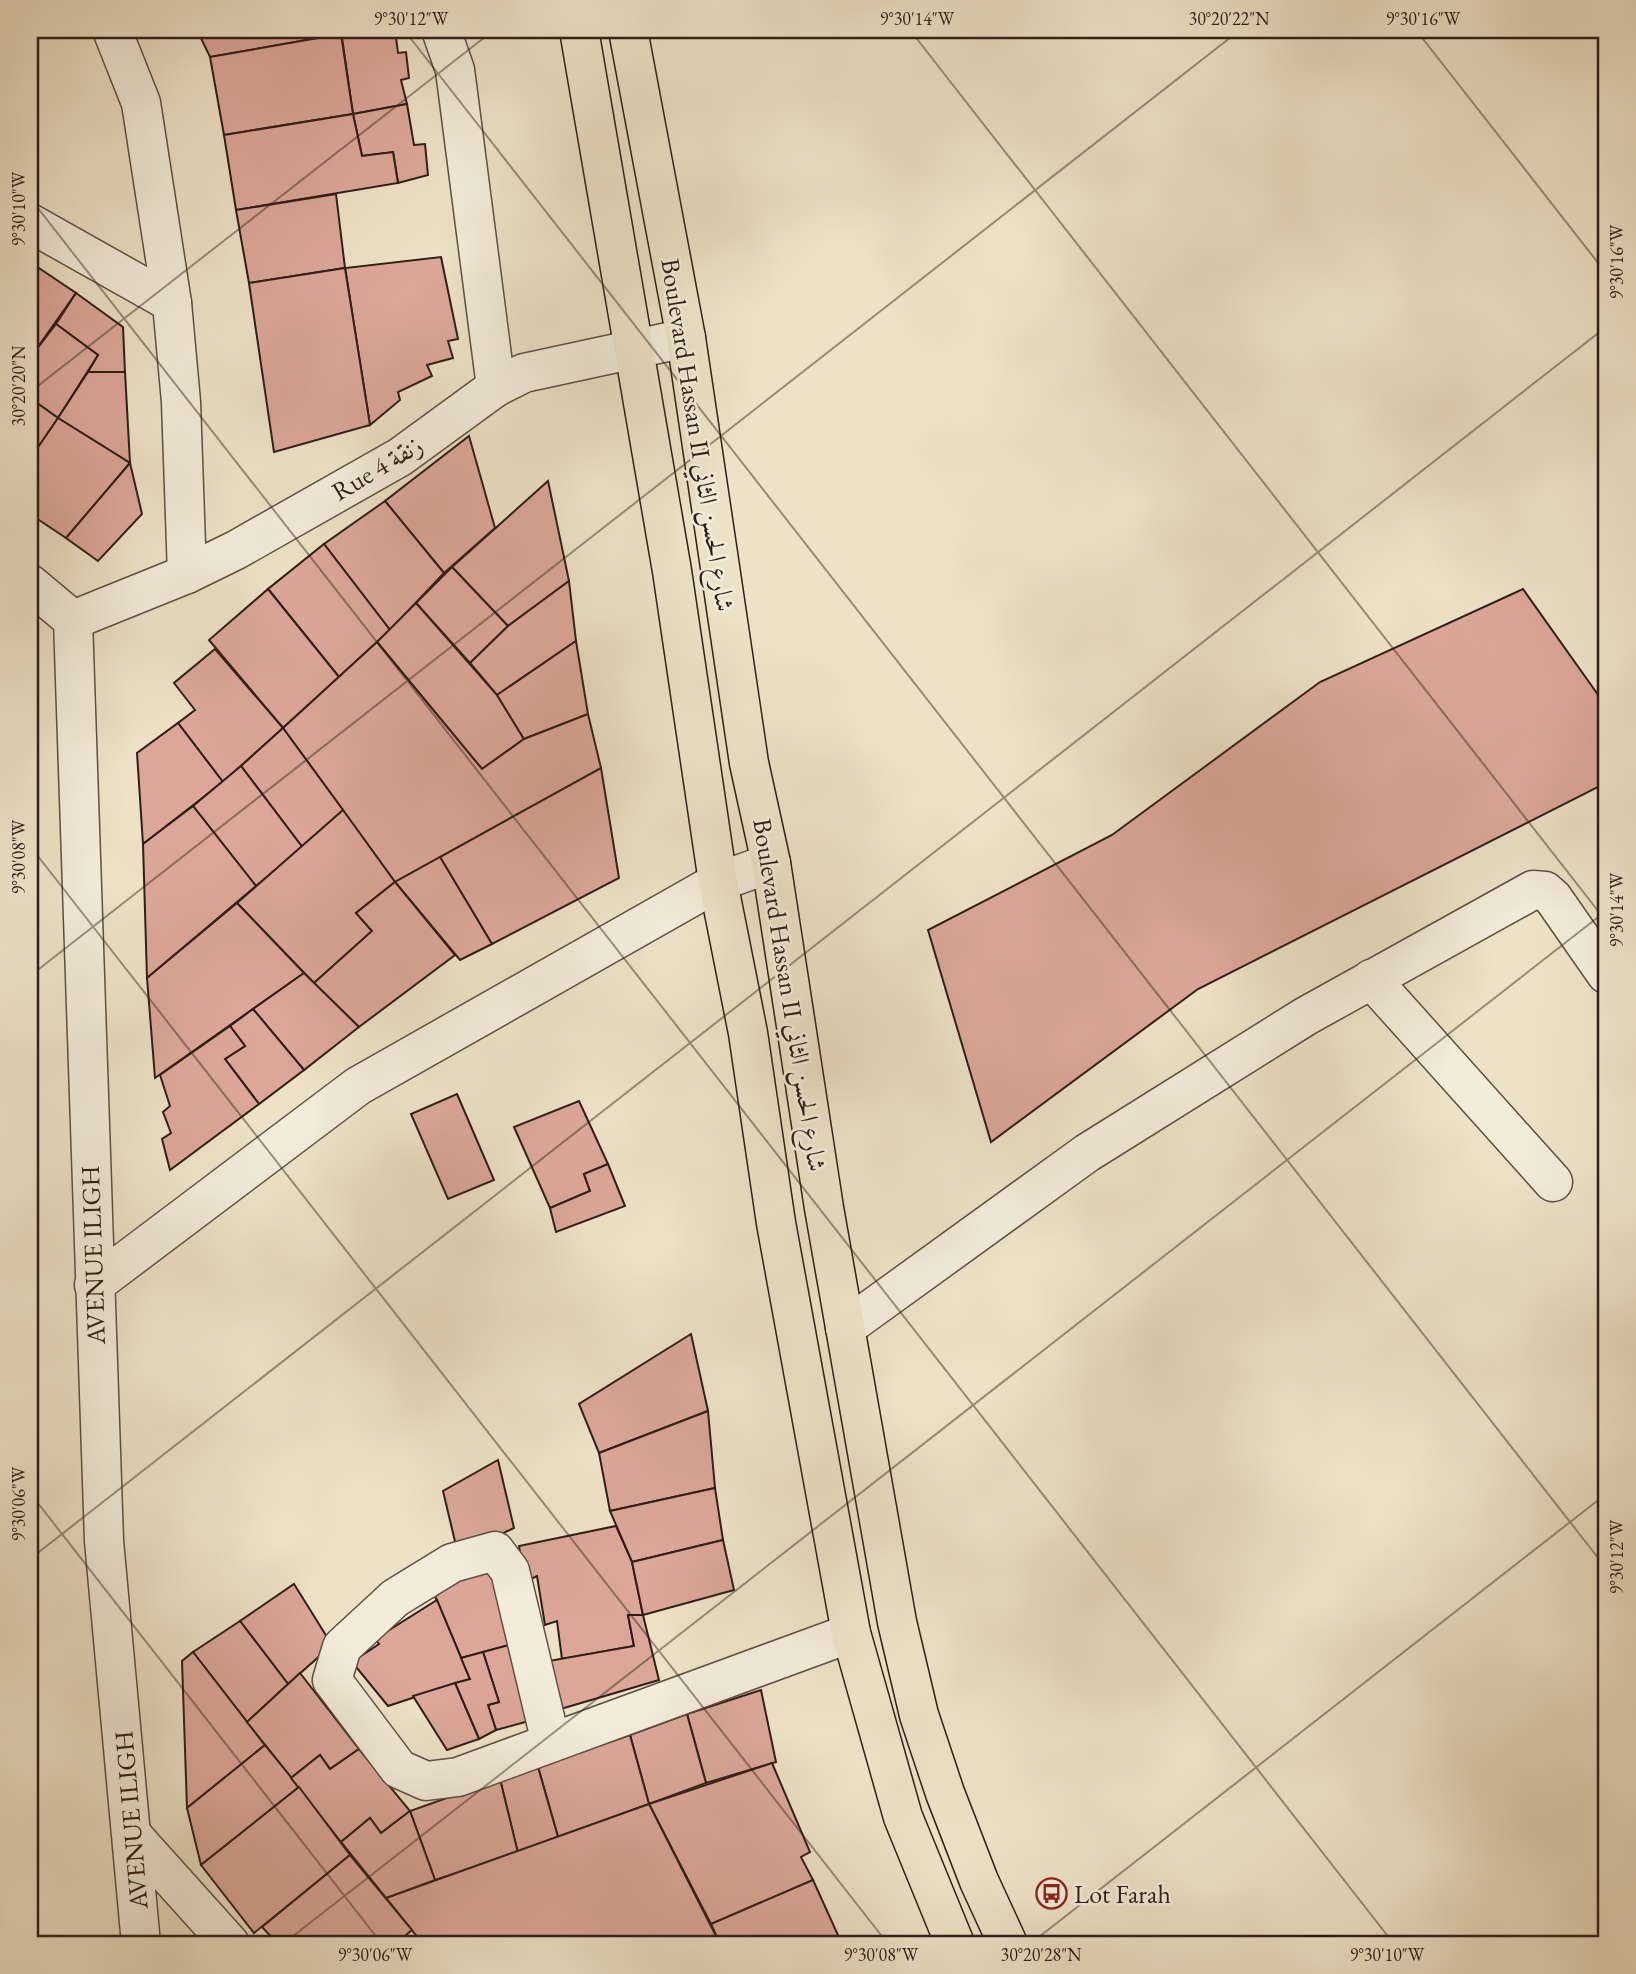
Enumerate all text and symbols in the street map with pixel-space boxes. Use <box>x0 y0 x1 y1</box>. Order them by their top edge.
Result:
text: 9°30'12"W <box>374 7 449 30</box>
text: 9°30'14"W <box>880 7 955 30</box>
text: 30°20'22"N <box>1189 7 1270 30</box>
text: 9°30'16"W <box>1386 7 1461 30</box>
text: 9°30'10"W <box>7 171 30 246</box>
text: 9°30'16"W <box>1605 224 1628 299</box>
street label: Boulevard Hassan II شارع الحسن الثاني <box>648 256 743 615</box>
text: 30°20'20"N <box>7 345 30 426</box>
street label: Rue 4 زنقة <box>325 428 429 508</box>
street label: Boulevard Hassan II شارع الحسن الثاني <box>740 816 835 1175</box>
text: 9°30'08"W <box>7 819 30 894</box>
text: 9°30'14"W <box>1605 872 1628 947</box>
street label: AVENUE ILIGH <box>73 1165 113 1346</box>
text: 9°30'06"W <box>7 1466 30 1541</box>
text: 9°30'12"W <box>1605 1519 1628 1594</box>
street label: AVENUE ILIGH <box>106 1729 156 1912</box>
bus stop icon: Lot Farah <box>1034 1877 1068 1911</box>
place label: Lot Farah <box>1074 1877 1171 1911</box>
text: 9°30'06"W <box>338 1943 413 1966</box>
text: 9°30'08"W <box>844 1943 919 1966</box>
text: 30°20'28"N <box>1001 1943 1082 1966</box>
text: 9°30'10"W <box>1350 1943 1425 1966</box>

